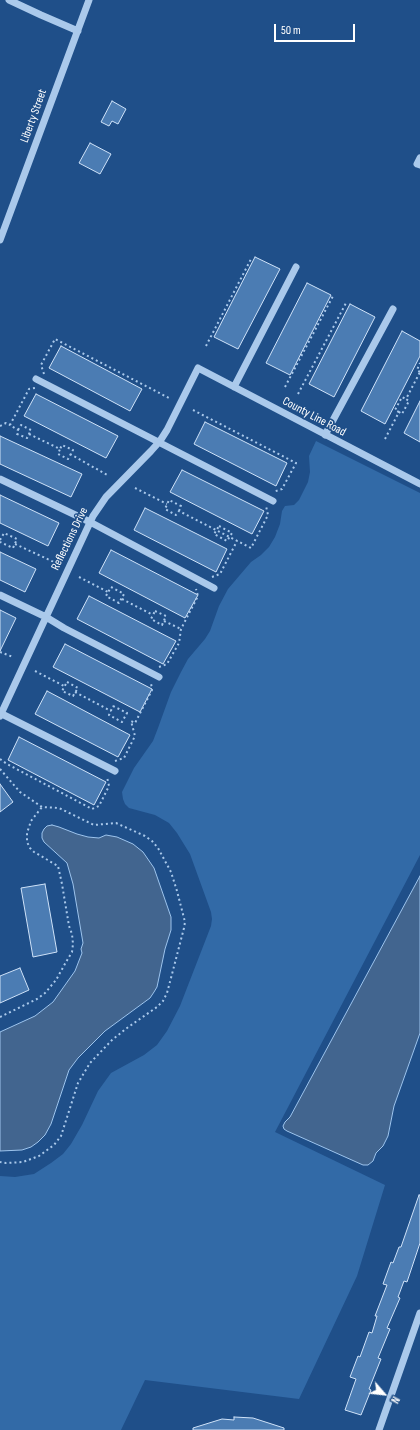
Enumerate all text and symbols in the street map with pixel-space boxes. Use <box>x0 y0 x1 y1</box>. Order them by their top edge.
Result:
scale bar <box>276 16 357 42</box>
text: 50 m <box>281 23 301 38</box>
street label: Liberty Street <box>18 87 50 145</box>
street label: County Line Road <box>280 394 348 440</box>
street label: Reflections Drive <box>49 505 91 573</box>
north arrow <box>364 1374 404 1414</box>
text: N <box>388 1394 402 1406</box>

